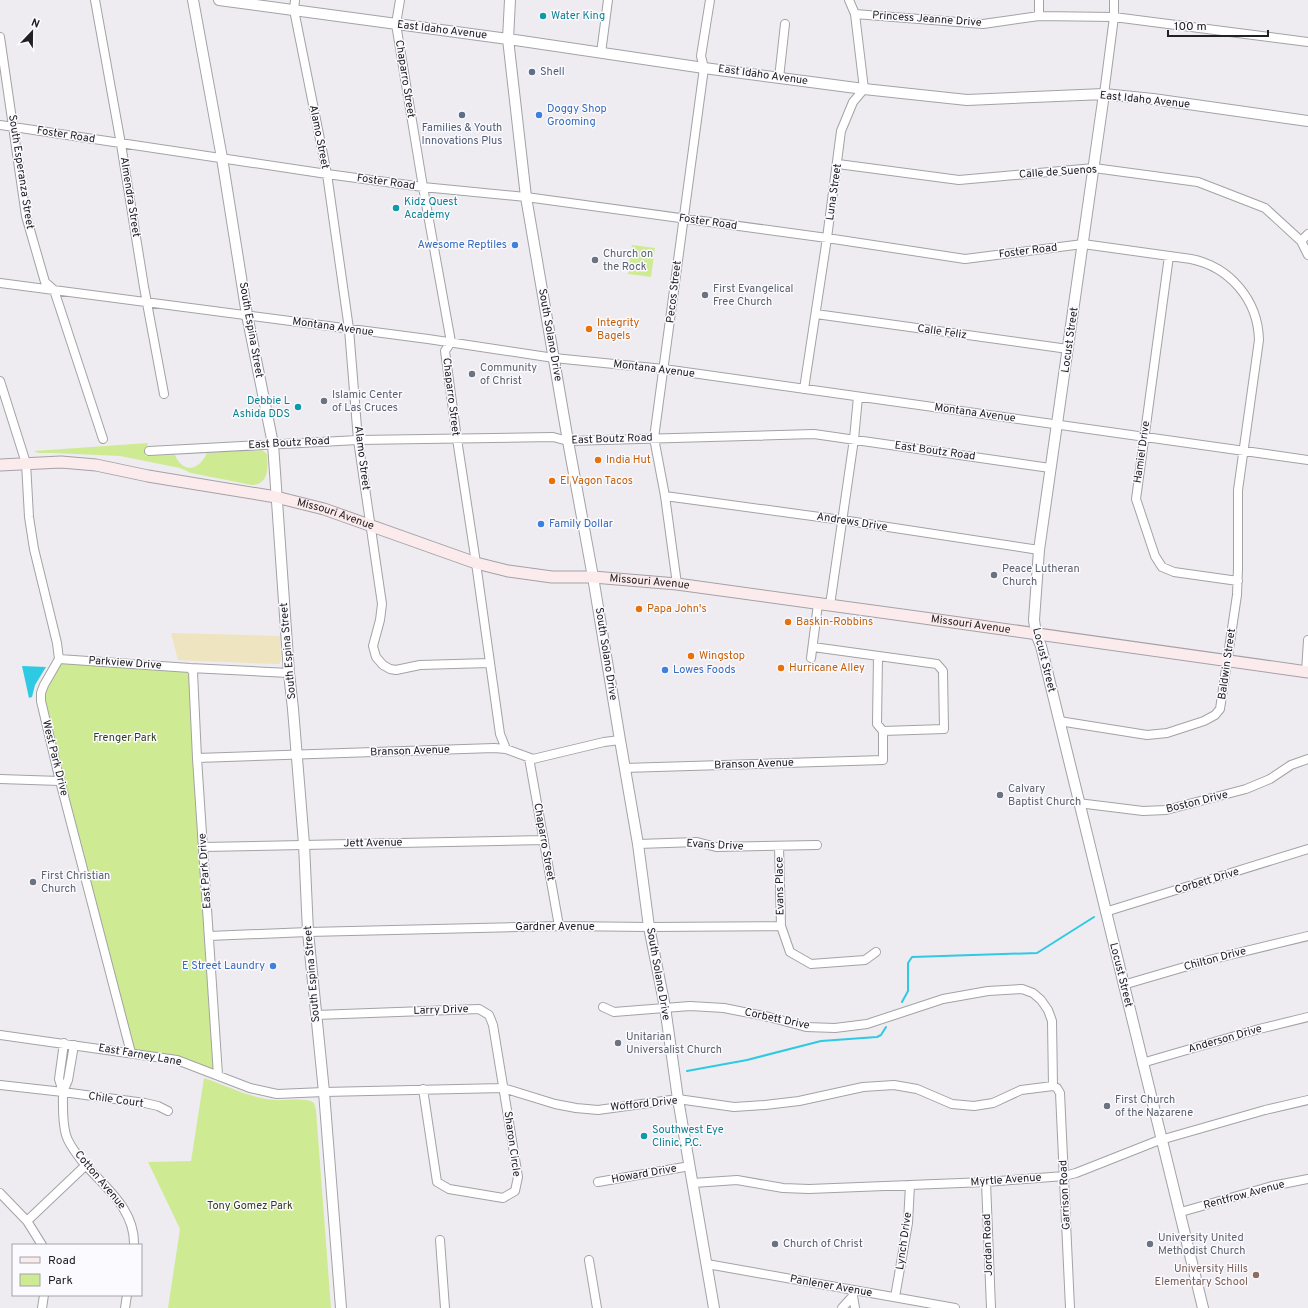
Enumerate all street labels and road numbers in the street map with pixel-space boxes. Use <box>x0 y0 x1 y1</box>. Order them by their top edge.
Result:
street label: Princess Jeanne Drive <box>872 8 982 30</box>
street label: East Idaho Avenue <box>396 18 488 42</box>
street label: Chaparro Street <box>392 39 418 119</box>
street label: East Idaho Avenue <box>717 62 809 88</box>
street label: East Idaho Avenue <box>1099 88 1191 112</box>
street label: Alamo Street <box>306 104 332 170</box>
street label: South Esperanza Street <box>5 114 37 230</box>
street label: Foster Road <box>36 123 96 147</box>
street label: Almendra Street <box>117 156 143 238</box>
street label: Calle de Suenos <box>1019 162 1097 182</box>
street label: Luna Street <box>823 163 845 221</box>
street label: Foster Road <box>356 171 416 193</box>
street label: Foster Road <box>678 211 738 233</box>
street label: Foster Road <box>998 240 1058 262</box>
street label: Pecos Street <box>663 260 685 324</box>
street label: South Espina Street <box>236 281 266 379</box>
street label: South Solano Drive <box>535 288 565 383</box>
street label: Locust Street <box>1058 306 1082 374</box>
street label: Montana Avenue <box>291 314 375 340</box>
street label: Calle Feliz <box>916 322 968 342</box>
street label: Chaparro Street <box>439 357 463 437</box>
street label: Montana Avenue <box>612 357 696 381</box>
street label: Montana Avenue <box>933 400 1017 426</box>
street label: Hamiel Drive <box>1131 420 1153 484</box>
street label: Alamo Street <box>351 425 373 491</box>
street label: East Boutz Road <box>571 431 653 447</box>
street label: East Boutz Road <box>248 434 330 452</box>
street label: East Boutz Road <box>894 438 976 464</box>
street label: Missouri Avenue <box>295 495 376 533</box>
street label: Andrews Drive <box>816 509 888 535</box>
street label: Missouri Avenue <box>609 571 691 593</box>
street label: South Espina Street <box>277 602 299 700</box>
street label: South Solano Drive <box>592 607 620 702</box>
street label: Missouri Avenue <box>930 612 1011 637</box>
street label: Locust Street <box>1029 626 1059 694</box>
street label: Baldwin Street <box>1215 627 1239 701</box>
street label: Parkview Drive <box>88 653 162 673</box>
street label: West Park Drive <box>39 718 71 798</box>
street label: Branson Avenue <box>370 743 450 759</box>
street label: Branson Avenue <box>714 756 794 772</box>
street label: Boston Drive <box>1165 788 1230 816</box>
street label: Chaparro Street <box>530 802 558 882</box>
street label: East Park Drive <box>195 833 215 909</box>
street label: Jett Avenue <box>343 835 403 851</box>
street label: Evans Drive <box>686 837 744 853</box>
street label: Evans Place <box>772 857 788 915</box>
street label: Corbett Drive <box>1173 865 1241 897</box>
street label: Gardner Avenue <box>515 920 595 934</box>
street label: South Espina Street <box>301 925 323 1023</box>
street label: South Solano Drive <box>643 927 673 1022</box>
street label: Locust Street <box>1106 941 1136 1009</box>
street label: Chilton Drive <box>1182 944 1248 974</box>
street label: Larry Drive <box>413 1002 469 1018</box>
street label: Corbett Drive <box>743 1005 811 1033</box>
street label: Anderson Drive <box>1186 1022 1264 1056</box>
street label: East Farney Lane <box>97 1041 183 1069</box>
street label: Chile Court <box>87 1089 145 1111</box>
street label: Wofford Drive <box>610 1094 678 1114</box>
street label: Sharon Circle <box>500 1110 524 1178</box>
street label: Cotton Avenue <box>71 1148 129 1212</box>
street label: Garrison Road <box>1056 1160 1074 1230</box>
street label: Howard Drive <box>610 1161 678 1187</box>
street label: Myrtle Avenue <box>970 1171 1042 1189</box>
street label: Rentfrow Avenue <box>1202 1177 1286 1213</box>
street label: Lynch Drive <box>893 1211 915 1271</box>
street label: Jordan Road <box>980 1214 996 1276</box>
street label: Panlener Avenue <box>789 1272 873 1300</box>

